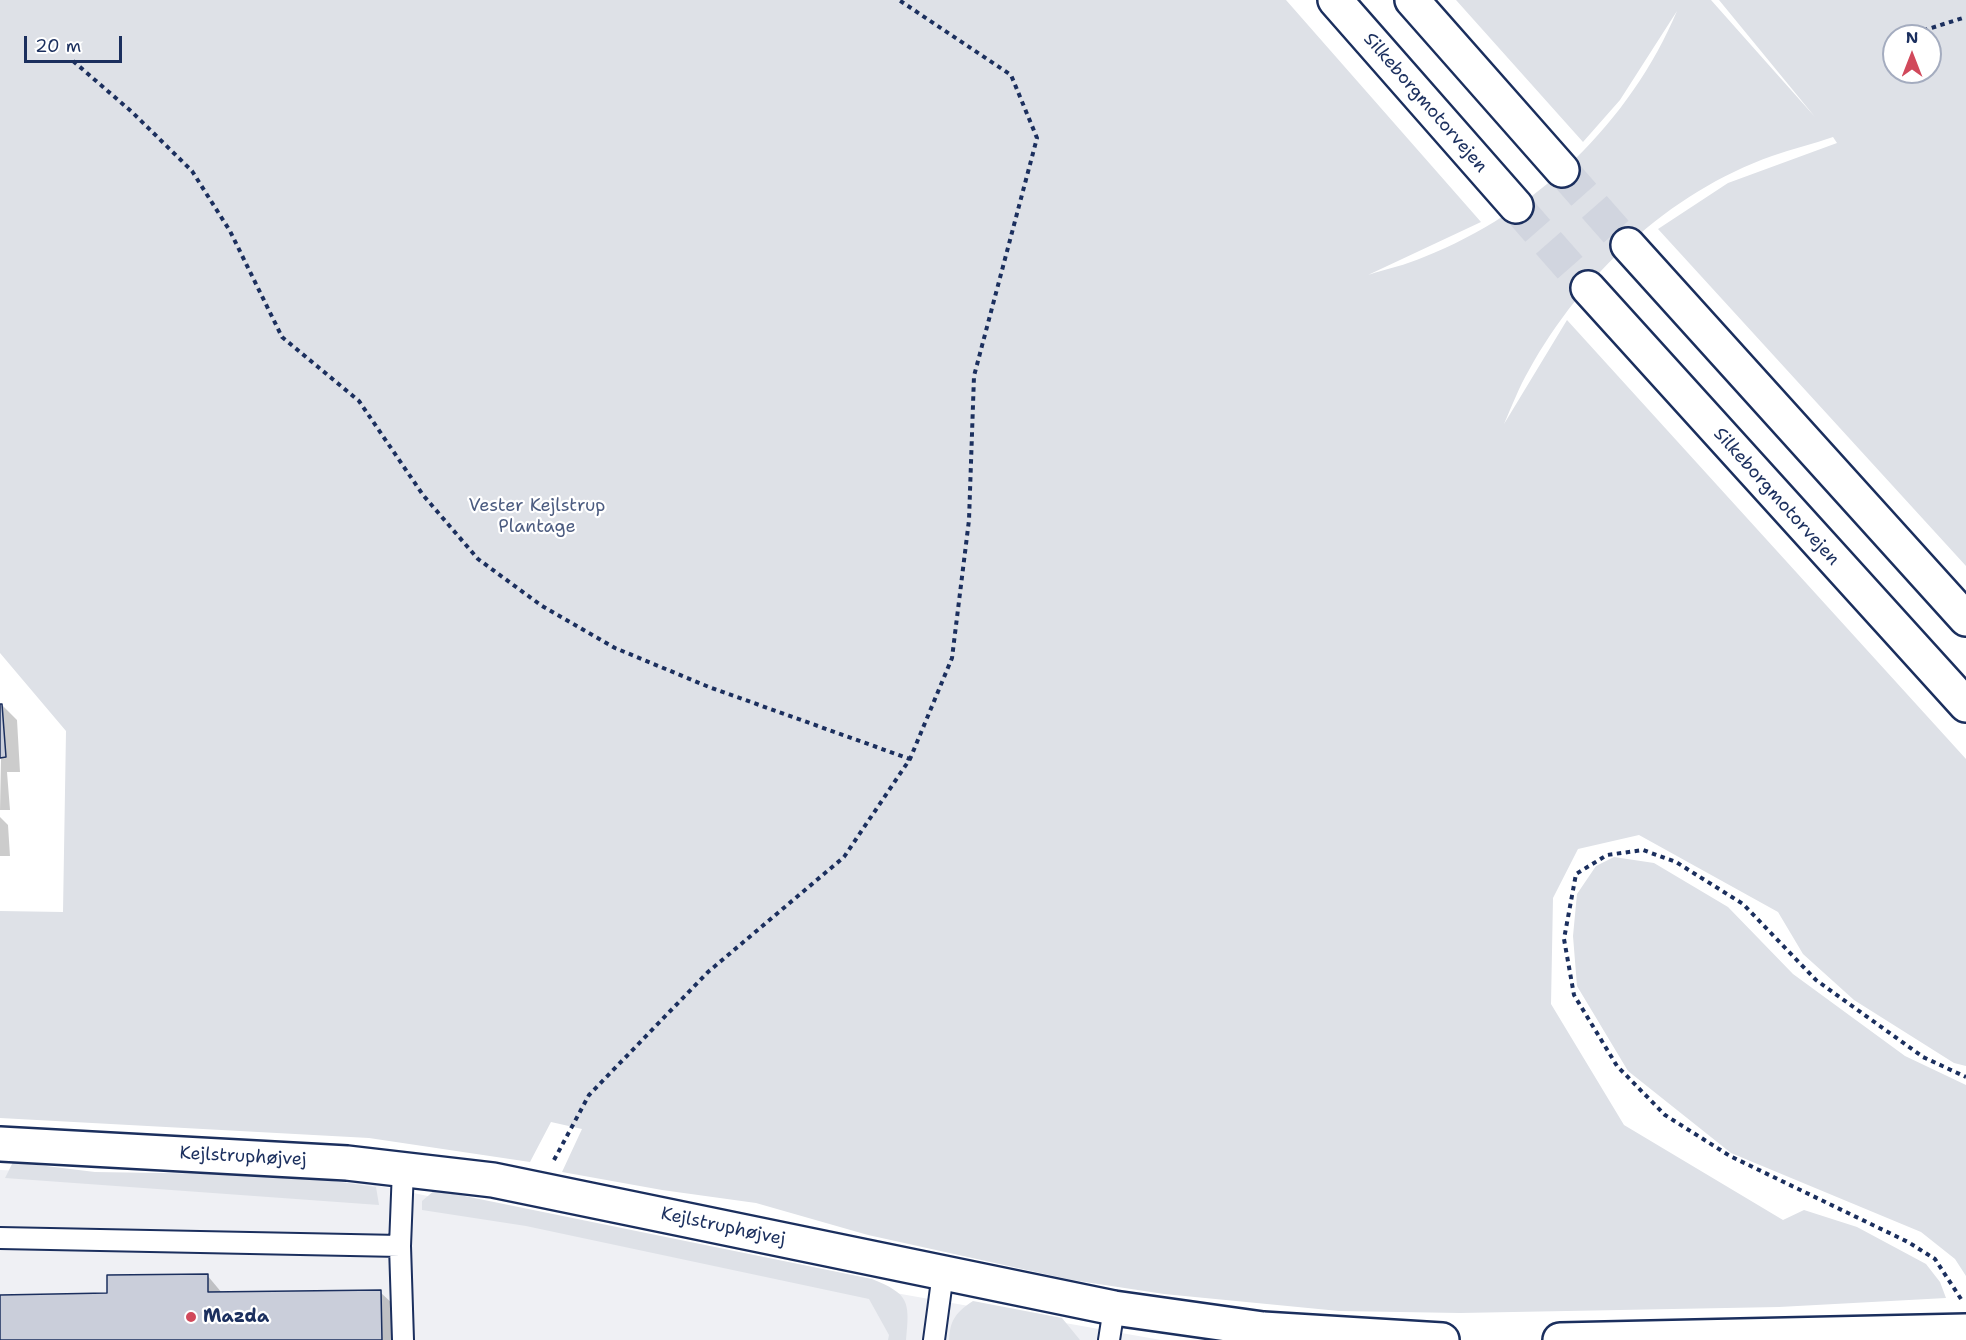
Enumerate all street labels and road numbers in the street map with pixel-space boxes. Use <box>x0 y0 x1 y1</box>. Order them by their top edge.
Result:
street label: Silkeborgmotorvejen <box>1358 29 1492 177</box>
street label: Silkeborgmotorvejen <box>1708 424 1844 570</box>
street label: Kejlstruphøjvej <box>179 1143 307 1171</box>
street label: Kejlstruphøjvej <box>659 1203 787 1251</box>

